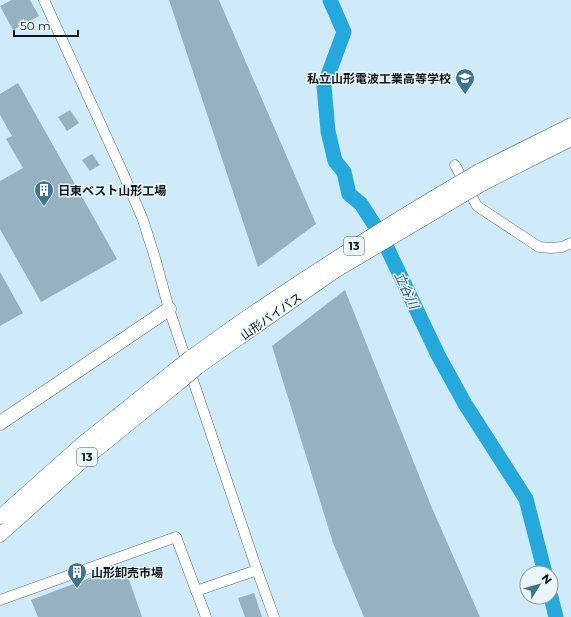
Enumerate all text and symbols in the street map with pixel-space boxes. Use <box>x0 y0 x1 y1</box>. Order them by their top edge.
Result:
scale bar <box>14 12 78 38</box>
text: 50 m <box>20 18 51 33</box>
school or university icon: 私立山形電波工業高等学校 <box>454 67 476 95</box>
place label: 私立山形電波工業高等学校 <box>307 71 451 86</box>
building icon: 日東ベスト山形工場 <box>33 179 55 207</box>
place label: 日東ベスト山形工場 <box>58 183 166 198</box>
road number: 13 <box>344 237 364 255</box>
water label: 立谷川 <box>392 269 423 313</box>
street label: 山形バイパス <box>237 289 305 343</box>
road number: 13 <box>77 448 97 466</box>
building icon: 山形卸売市場 <box>66 561 88 589</box>
place label: 山形卸売市場 <box>91 565 163 580</box>
north arrow <box>519 565 559 605</box>
text: N <box>539 571 555 587</box>

